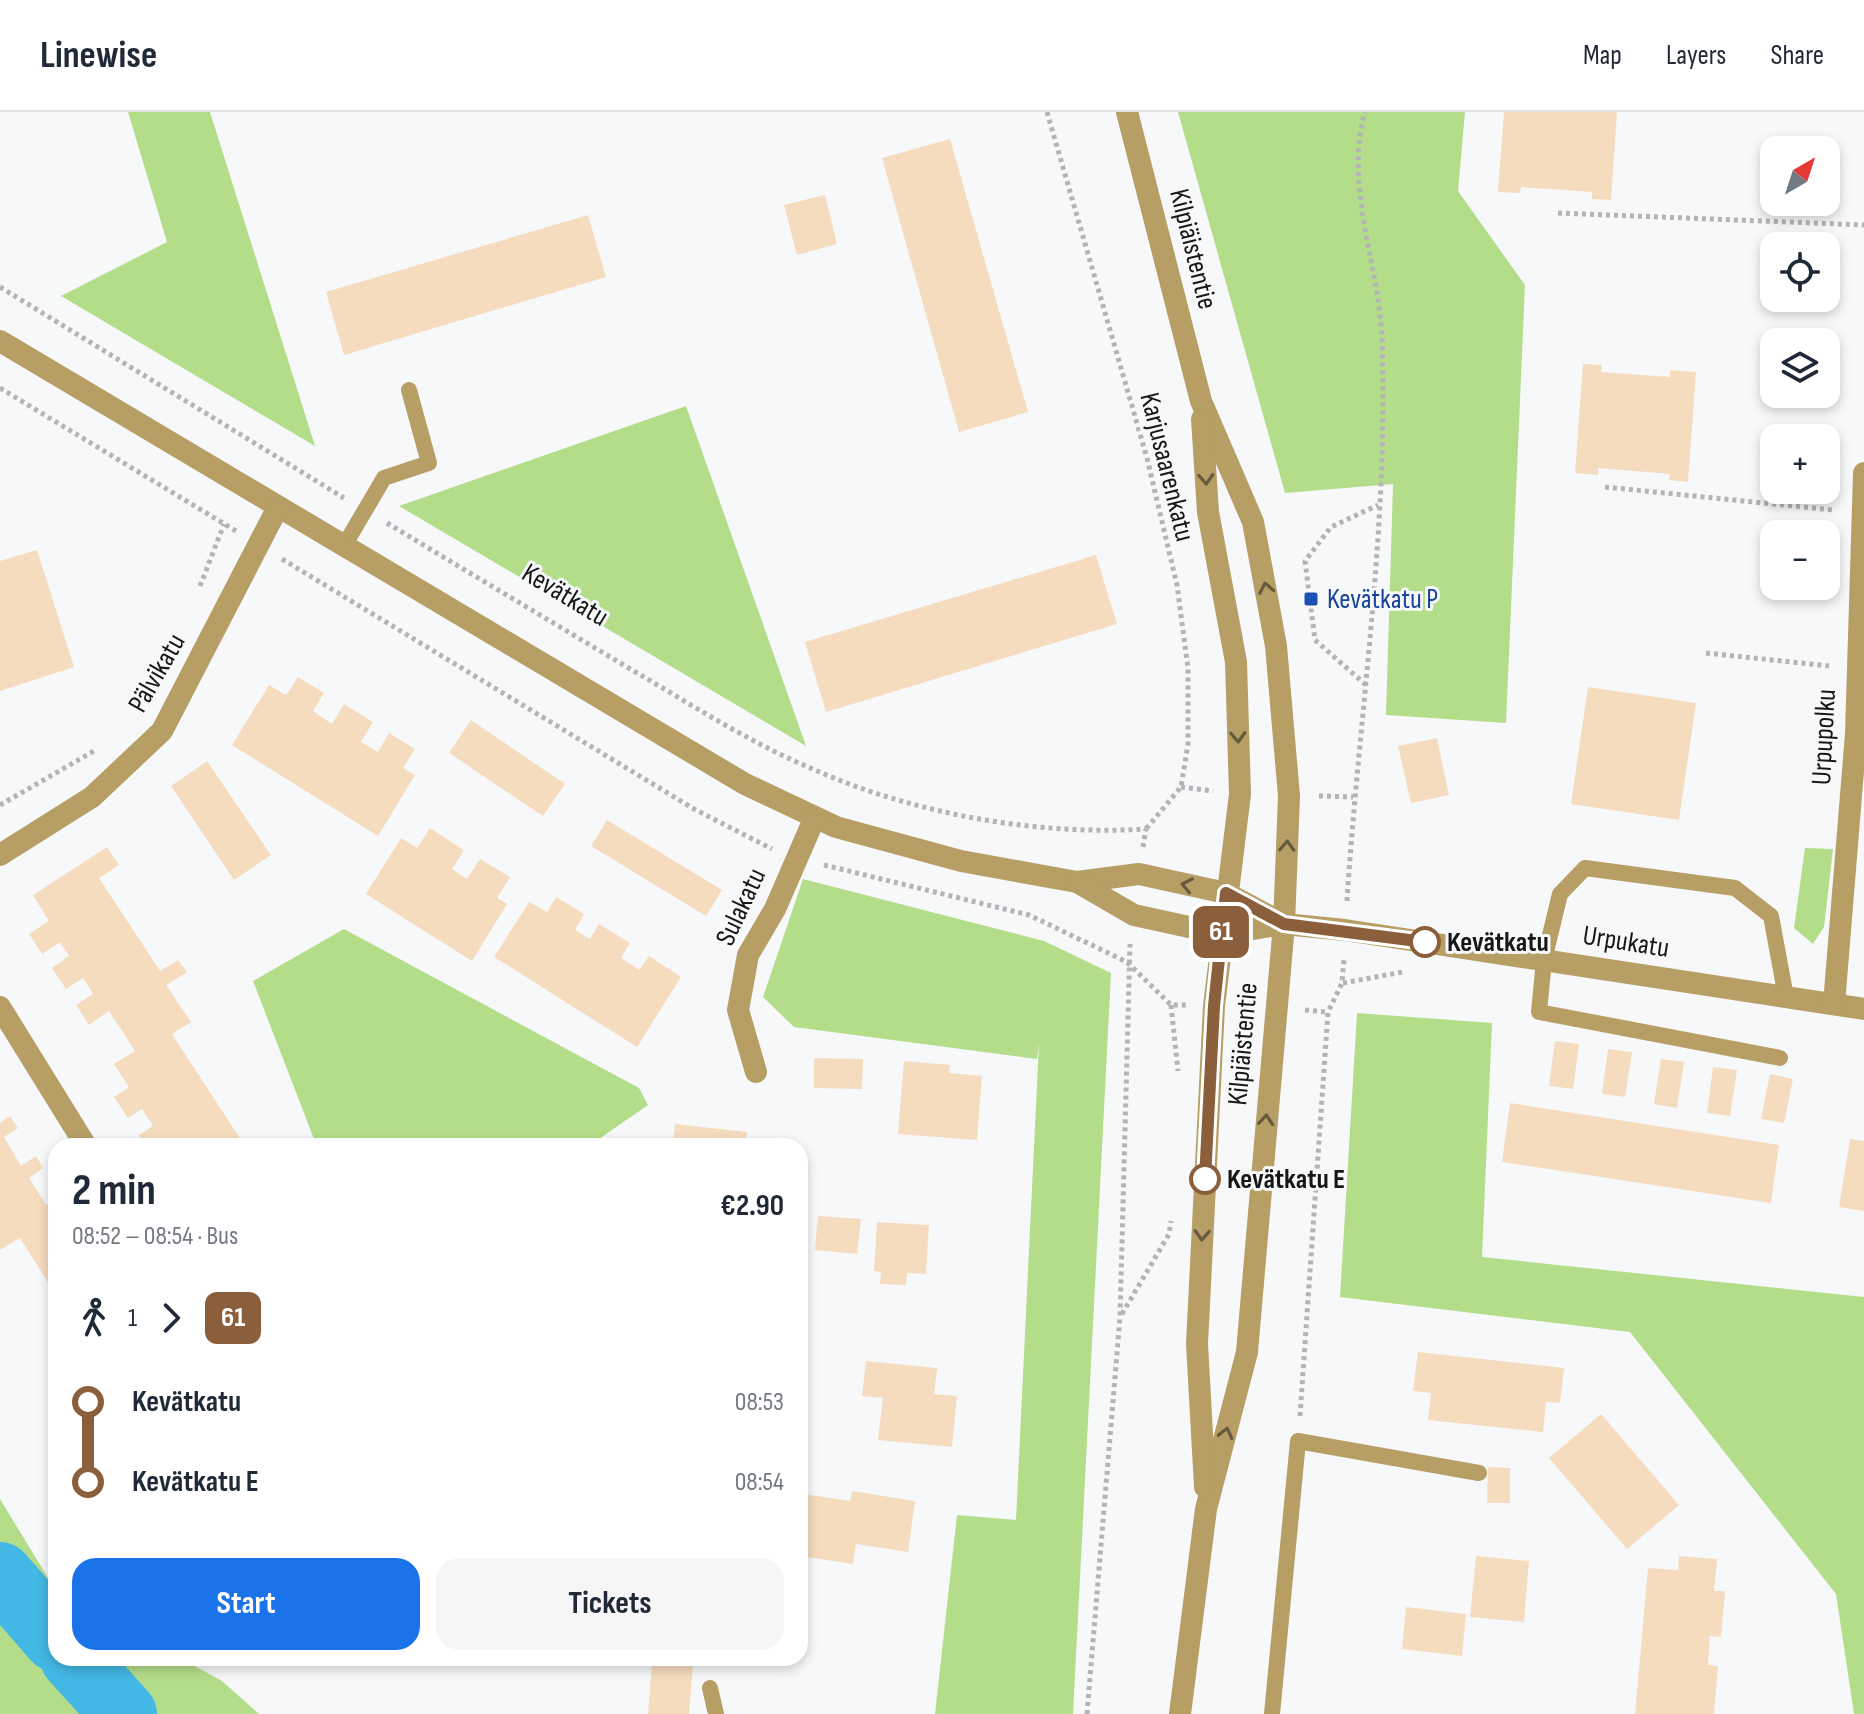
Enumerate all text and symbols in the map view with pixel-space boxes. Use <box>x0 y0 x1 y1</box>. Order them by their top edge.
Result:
text: Linewise <box>40 33 157 78</box>
text: Map <box>1583 39 1622 72</box>
text: Layers <box>1666 39 1726 72</box>
text: Share <box>1770 39 1824 72</box>
north arrow <box>1760 136 1840 216</box>
map controls <box>1760 136 1840 600</box>
street label: Kilpiäistentie <box>1162 185 1224 313</box>
button: locate <box>1760 232 1840 312</box>
button: layers <box>1760 328 1840 408</box>
street label: Karjusaarenkatu <box>1133 389 1201 545</box>
button: + <box>1760 424 1840 504</box>
one-way arrow <box>1197 473 1214 486</box>
button: − <box>1760 520 1840 600</box>
street label: Kevätkatu <box>516 556 614 634</box>
one-way arrow <box>1258 581 1275 595</box>
place label: Kevätkatu P <box>1327 583 1438 616</box>
marker: Kevätkatu P <box>1302 590 1320 608</box>
street label: Pälvikatu <box>121 628 193 718</box>
street label: Urpupolku <box>1805 688 1843 786</box>
one-way arrow <box>1230 731 1247 743</box>
one-way arrow <box>1279 839 1296 852</box>
street label: Sulakatu <box>709 863 773 951</box>
one-way arrow <box>1181 877 1195 894</box>
line badge: 61 <box>1185 906 1257 958</box>
text: 61 <box>1209 915 1233 948</box>
street label: Urpukatu <box>1580 919 1672 965</box>
place label: Kevätkatu <box>1447 926 1549 959</box>
marker: Kevätkatu <box>1410 927 1440 957</box>
street label: Kilpiäistentie <box>1221 981 1265 1107</box>
one-way arrow <box>1257 1113 1274 1126</box>
place label: Kevätkatu E <box>1227 1163 1345 1196</box>
text: 2 min <box>72 1164 156 1217</box>
marker: Kevätkatu E <box>1190 1164 1220 1194</box>
text: €2.90 <box>720 1188 784 1224</box>
text: 08:52 – 08:54 · Bus <box>72 1221 238 1252</box>
one-way arrow <box>1194 1229 1211 1242</box>
icon: walk <box>72 1296 116 1340</box>
icon: forward <box>149 1296 193 1340</box>
text: 61 <box>221 1301 245 1334</box>
text: 1 <box>128 1303 137 1334</box>
text: Kevätkatu <box>132 1384 241 1420</box>
text: 08:53 <box>735 1387 784 1418</box>
one-way arrow <box>1216 1427 1233 1440</box>
text: Kevätkatu E <box>132 1464 259 1500</box>
text: 08:54 <box>735 1467 784 1498</box>
button: Start <box>72 1558 420 1650</box>
button: Tickets <box>436 1558 784 1650</box>

